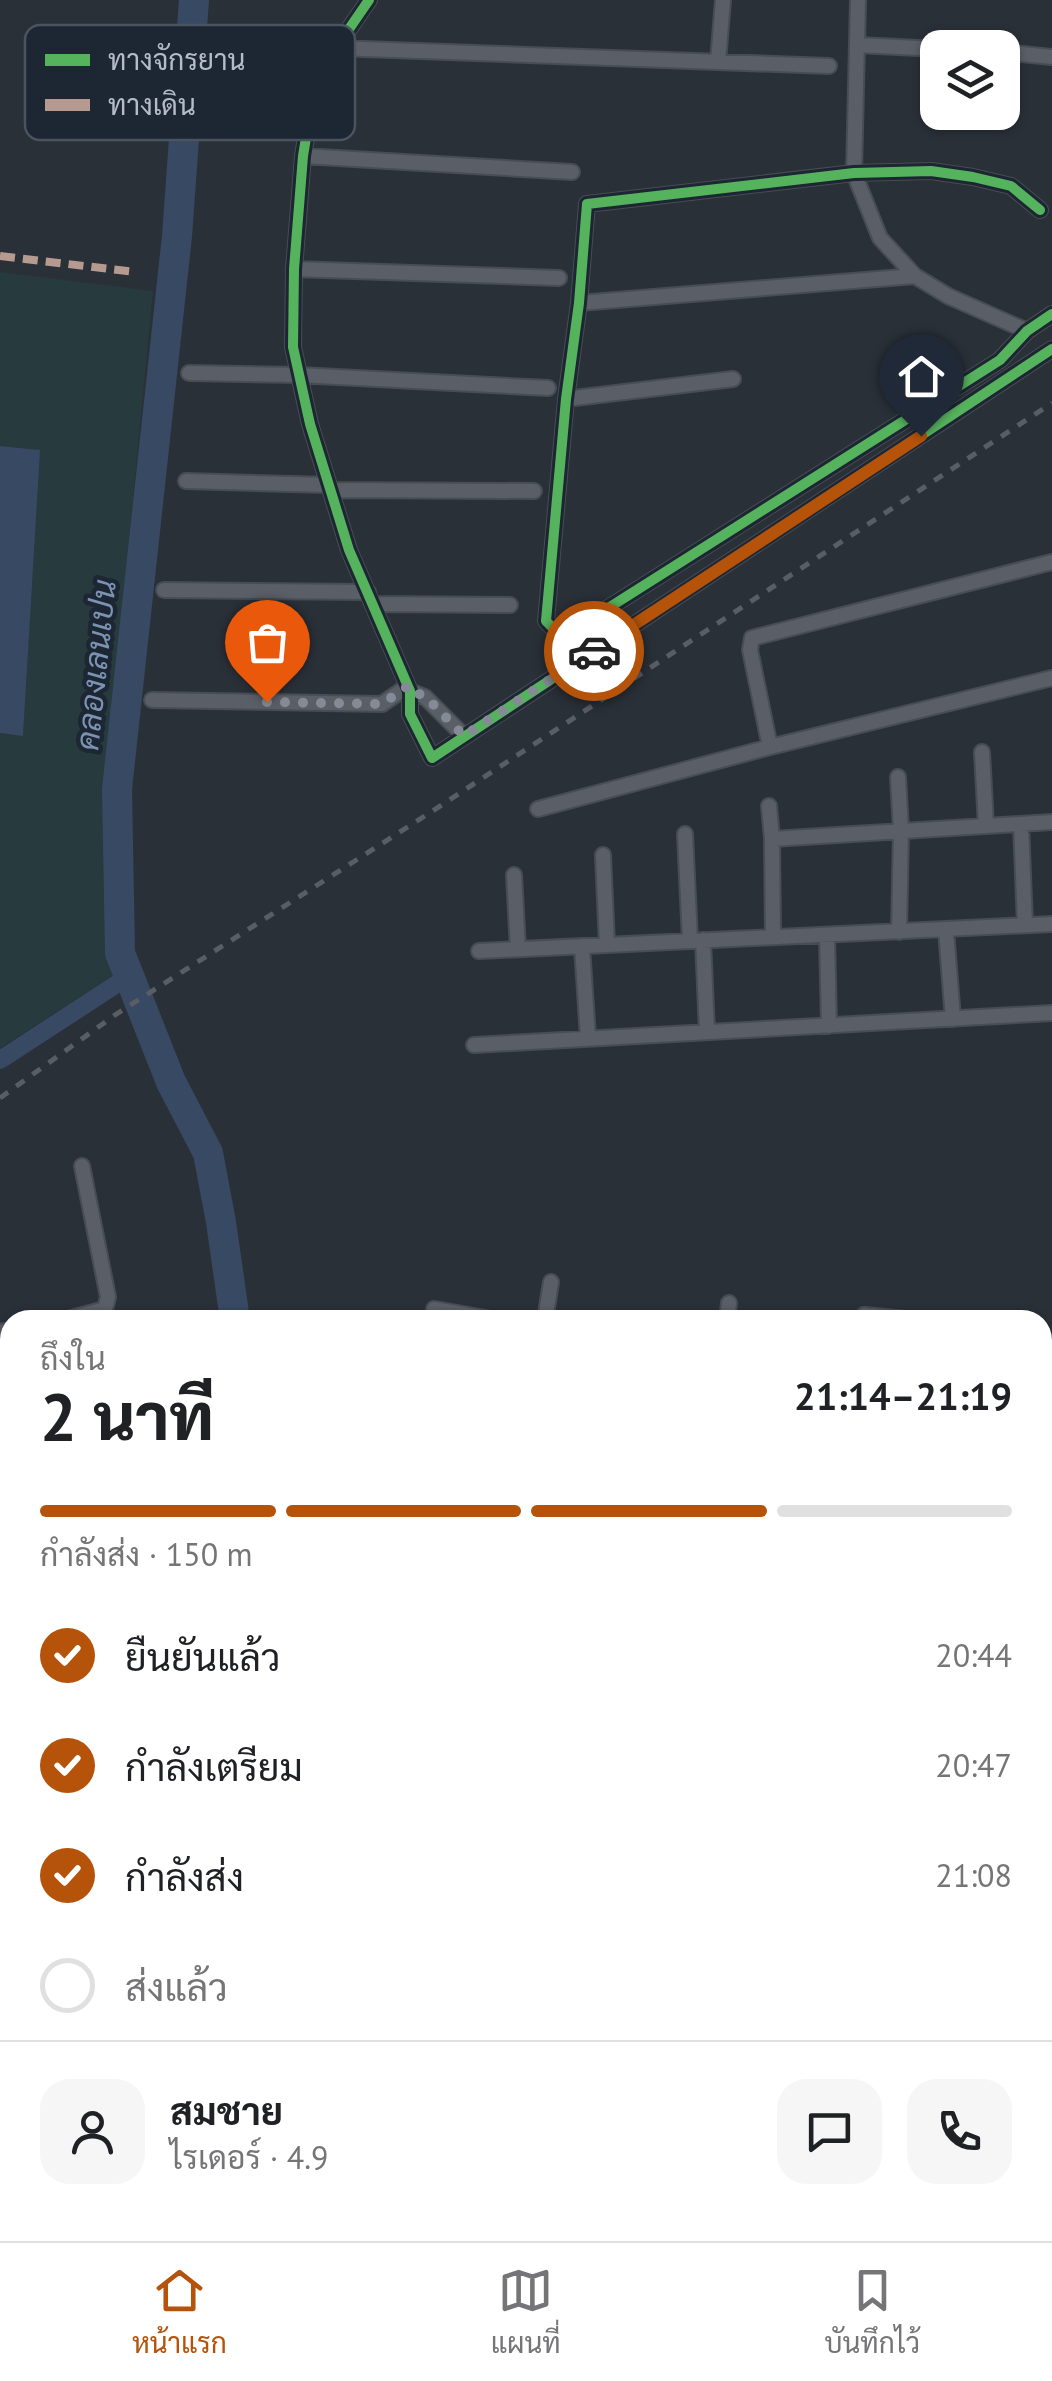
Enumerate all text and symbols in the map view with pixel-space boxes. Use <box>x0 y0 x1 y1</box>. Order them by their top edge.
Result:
legend <box>25 25 355 140</box>
map controls <box>920 30 1020 130</box>
button: layers <box>920 30 1020 130</box>
text: ทางจักรยาน <box>108 41 245 78</box>
text: ทางเดิน <box>108 86 196 123</box>
pin <box>879 334 964 437</box>
icon: home <box>894 349 949 404</box>
water label: คลองเลนเปน <box>65 578 125 752</box>
pin <box>225 600 310 703</box>
courier <box>544 601 644 701</box>
icon: bag <box>240 615 295 670</box>
icon: car <box>567 624 622 679</box>
text: ถึงใน <box>40 1337 106 1379</box>
text: 21:14–21:19 <box>794 1371 1012 1420</box>
text: 2 นาที <box>40 1374 214 1458</box>
text: กำลังส่ง · 150 m <box>40 1533 253 1575</box>
icon: check <box>40 1628 95 1683</box>
text: ยืนยันแล้ว <box>125 1632 280 1681</box>
text: 20:44 <box>935 1634 1012 1676</box>
icon: check <box>40 1738 95 1793</box>
text: กำลังเตรียม <box>125 1742 303 1791</box>
text: 20:47 <box>935 1744 1012 1786</box>
icon: check <box>40 1848 95 1903</box>
text: กำลังส่ง <box>125 1852 244 1901</box>
text: 21:08 <box>935 1854 1012 1896</box>
text: ส่งแล้ว <box>125 1962 228 2011</box>
button: person <box>40 2079 145 2184</box>
button: chat <box>777 2079 882 2184</box>
button: phone <box>907 2079 1012 2184</box>
text: สมชาย <box>170 2086 283 2135</box>
text: ไรเดอร์ · 4.9 <box>170 2136 328 2178</box>
tab: หน้าแรก <box>132 2263 227 2361</box>
tab: แผนที่ <box>491 2263 561 2361</box>
tab: บันทึกไว้ <box>824 2263 920 2361</box>

